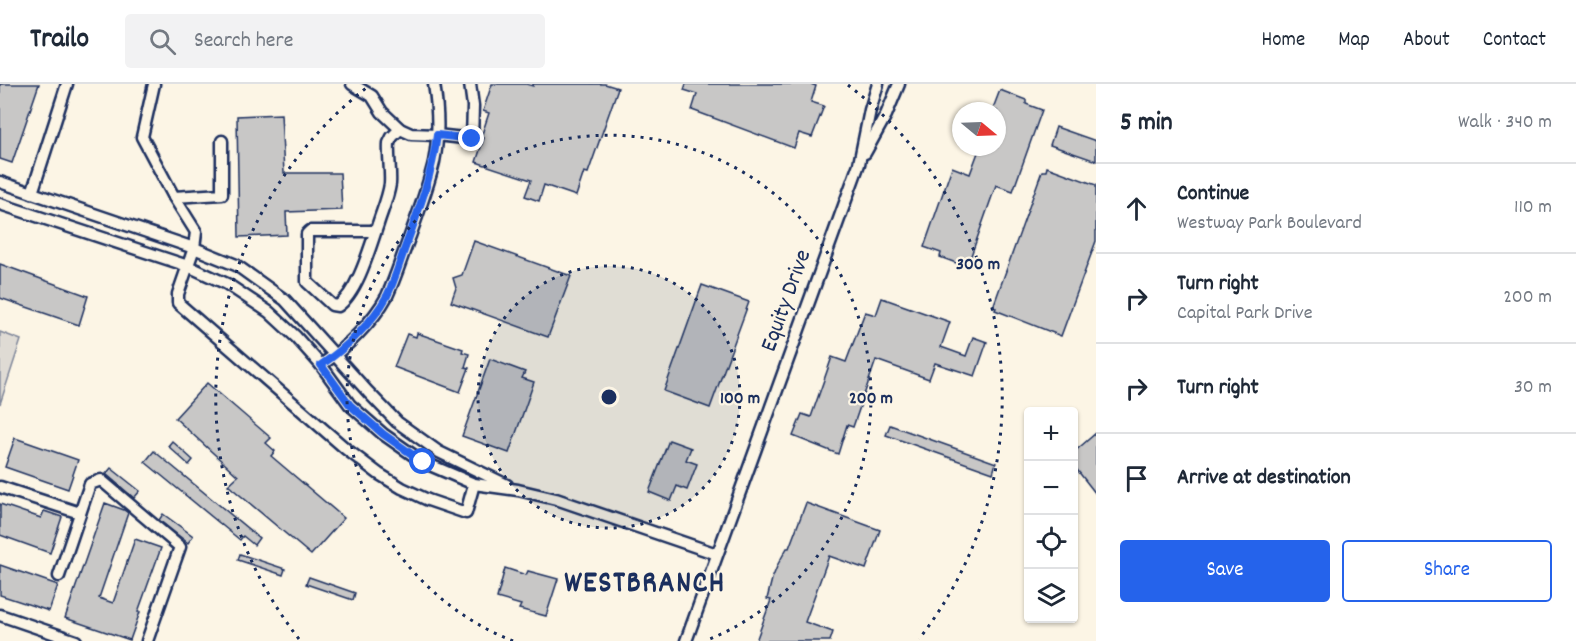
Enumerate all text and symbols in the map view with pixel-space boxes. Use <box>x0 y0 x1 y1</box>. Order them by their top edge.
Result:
search box <box>125 14 545 68</box>
text: Trailo <box>30 21 89 61</box>
icon: search <box>146 25 179 58</box>
text: Search here <box>194 26 293 57</box>
text: Home <box>1261 26 1305 56</box>
text: Map <box>1338 26 1370 56</box>
text: About <box>1403 26 1450 56</box>
text: Contact <box>1483 26 1546 56</box>
north arrow <box>952 102 1006 156</box>
text: 5 min <box>1120 105 1173 142</box>
text: Walk · 340 m <box>1458 109 1552 137</box>
route end <box>458 125 484 151</box>
text: Continue <box>1177 179 1249 210</box>
icon: ahead <box>1120 192 1153 225</box>
text: 110 m <box>1514 194 1552 222</box>
text: Westway Park Boulevard <box>1177 210 1362 238</box>
street label: Equity Drive <box>753 245 821 357</box>
text: 300 m <box>956 253 1000 278</box>
text: Turn right <box>1177 269 1259 300</box>
icon: right <box>1120 282 1153 315</box>
text: 200 m <box>1503 284 1552 312</box>
text: Capital Park Drive <box>1177 300 1312 328</box>
icon: right <box>1120 372 1153 405</box>
text: Turn right <box>1177 373 1259 404</box>
text: 30 m <box>1514 374 1552 402</box>
centre of rings <box>599 387 619 407</box>
text: 100 m <box>720 387 760 412</box>
text: 200 m <box>849 387 893 412</box>
map controls <box>1024 407 1078 623</box>
button: + <box>1024 407 1078 461</box>
route start <box>409 448 435 474</box>
button: − <box>1024 461 1078 515</box>
icon: arrive <box>1120 462 1153 495</box>
text: Arrive at destination <box>1177 463 1351 494</box>
button: locate <box>1024 515 1078 569</box>
button: Save <box>1120 540 1330 602</box>
button: Share <box>1342 540 1552 602</box>
district label: WESTBRANCH <box>564 564 726 607</box>
button: layers <box>1024 569 1078 623</box>

